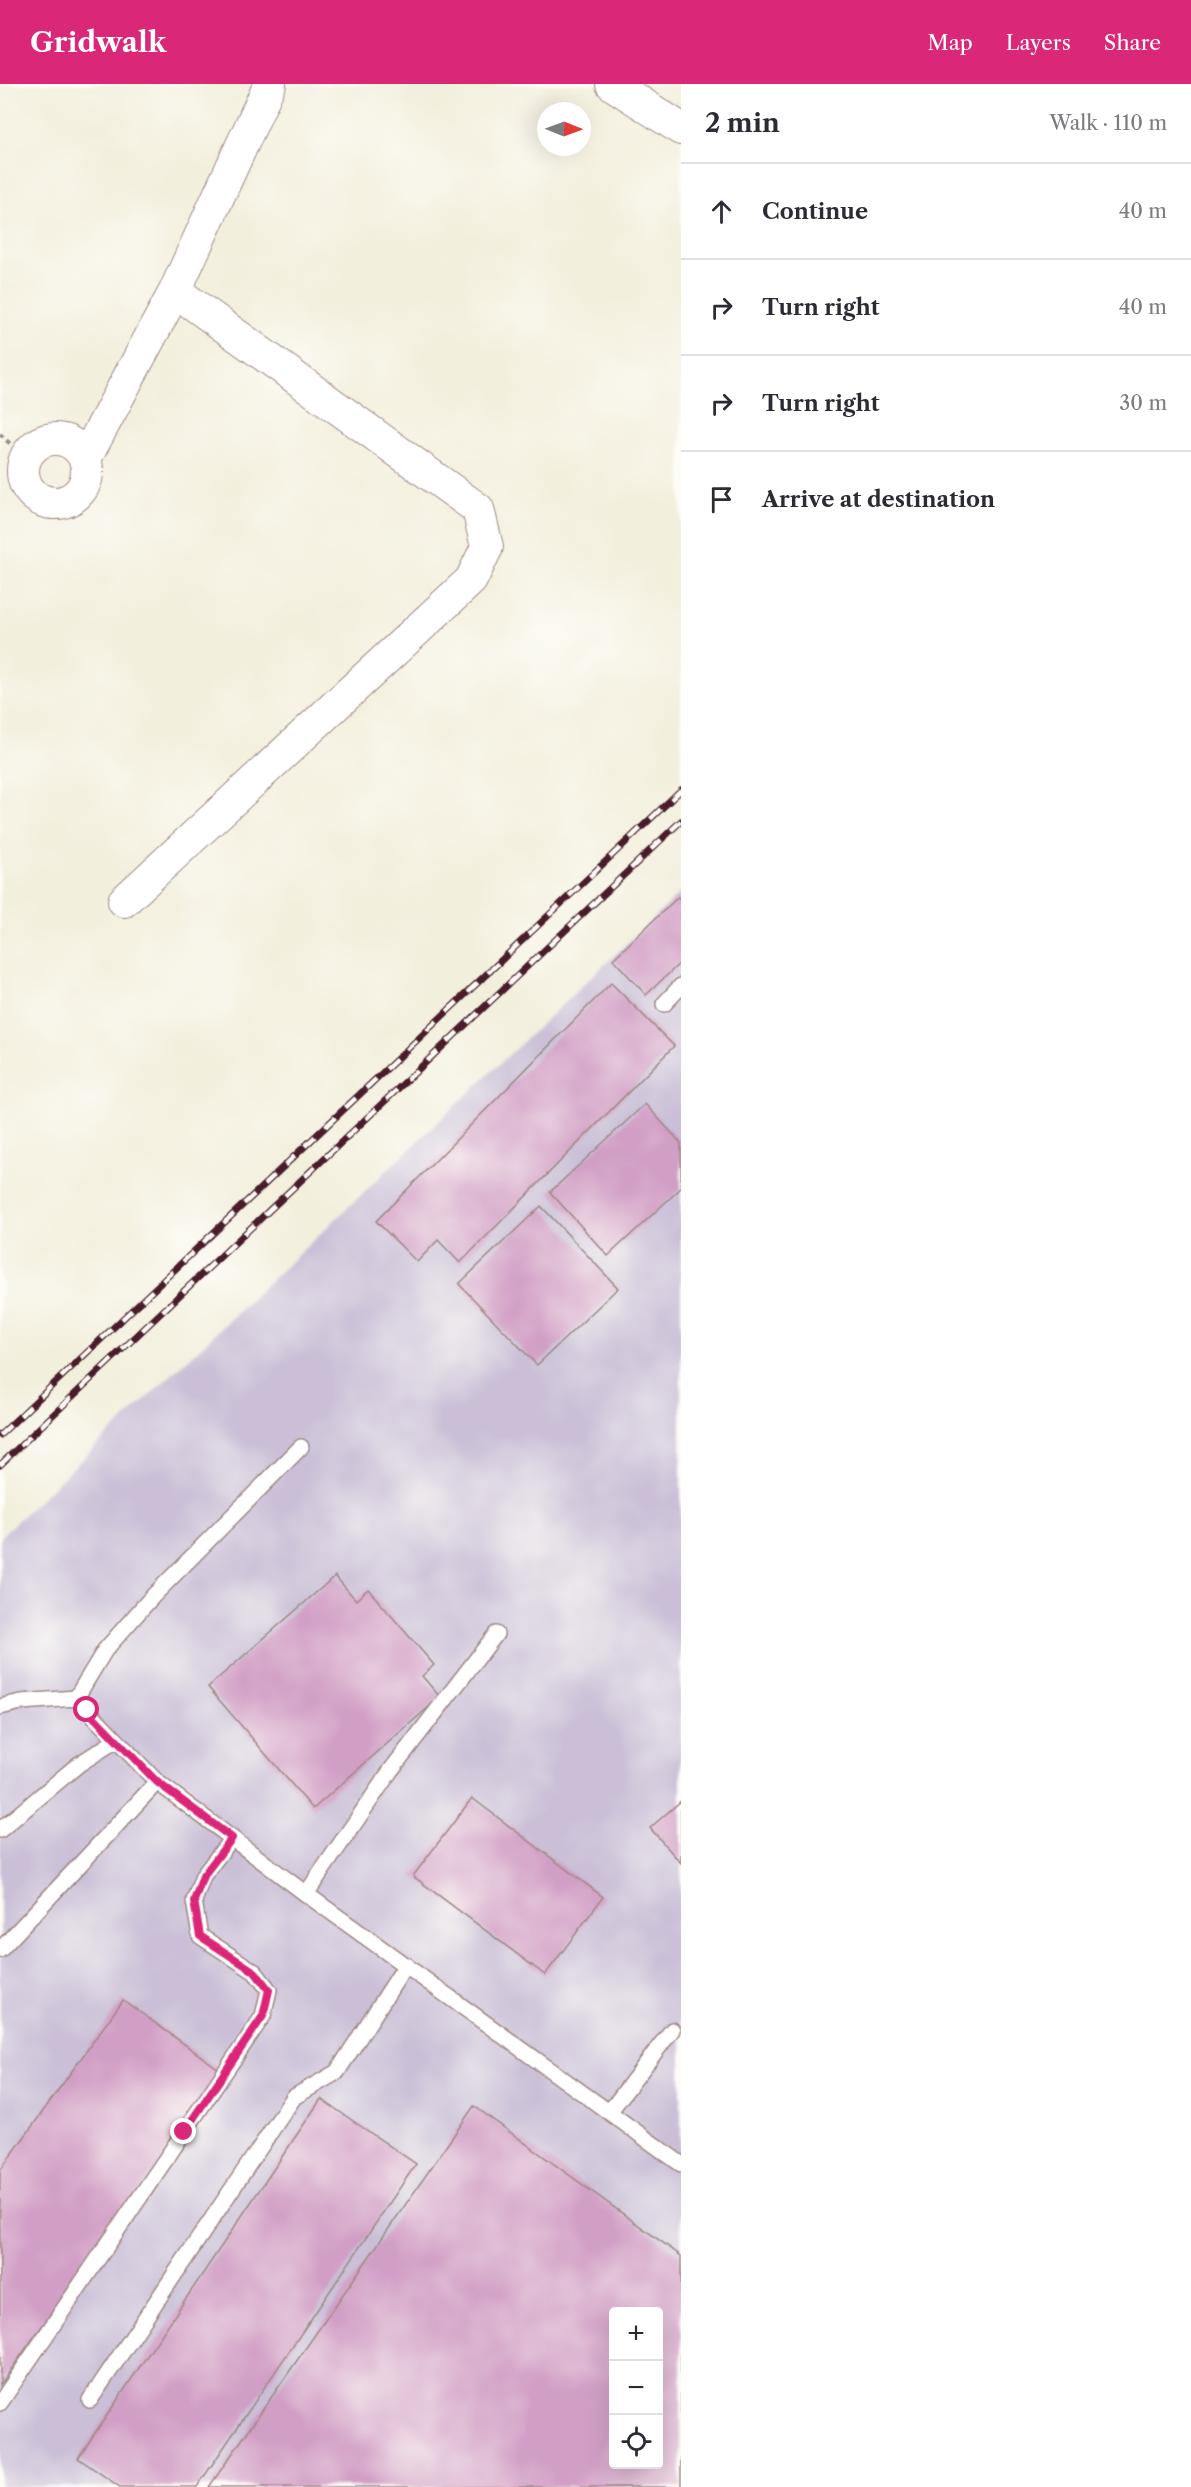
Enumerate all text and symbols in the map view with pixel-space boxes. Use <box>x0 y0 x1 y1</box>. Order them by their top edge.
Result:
text: Gridwalk <box>30 25 166 59</box>
text: Map <box>928 30 973 55</box>
text: Layers <box>1006 30 1071 55</box>
text: Share <box>1104 30 1161 55</box>
north arrow <box>537 102 591 156</box>
text: 2 min <box>705 107 780 139</box>
text: Walk · 110 m <box>1050 111 1167 135</box>
icon: ahead <box>705 195 738 228</box>
text: Continue <box>762 198 868 225</box>
text: 40 m <box>1119 199 1167 223</box>
icon: right <box>705 291 738 324</box>
text: Turn right <box>762 294 880 321</box>
text: 40 m <box>1119 295 1167 319</box>
icon: right <box>705 387 738 420</box>
text: Turn right <box>762 390 880 417</box>
text: 30 m <box>1119 391 1167 415</box>
icon: arrive <box>705 483 738 516</box>
text: Arrive at destination <box>762 486 995 513</box>
route start <box>73 1696 99 1722</box>
route end <box>170 2118 196 2144</box>
map controls <box>609 2307 663 2469</box>
button: + <box>609 2307 663 2361</box>
button: − <box>609 2361 663 2415</box>
button: locate <box>609 2415 663 2469</box>

